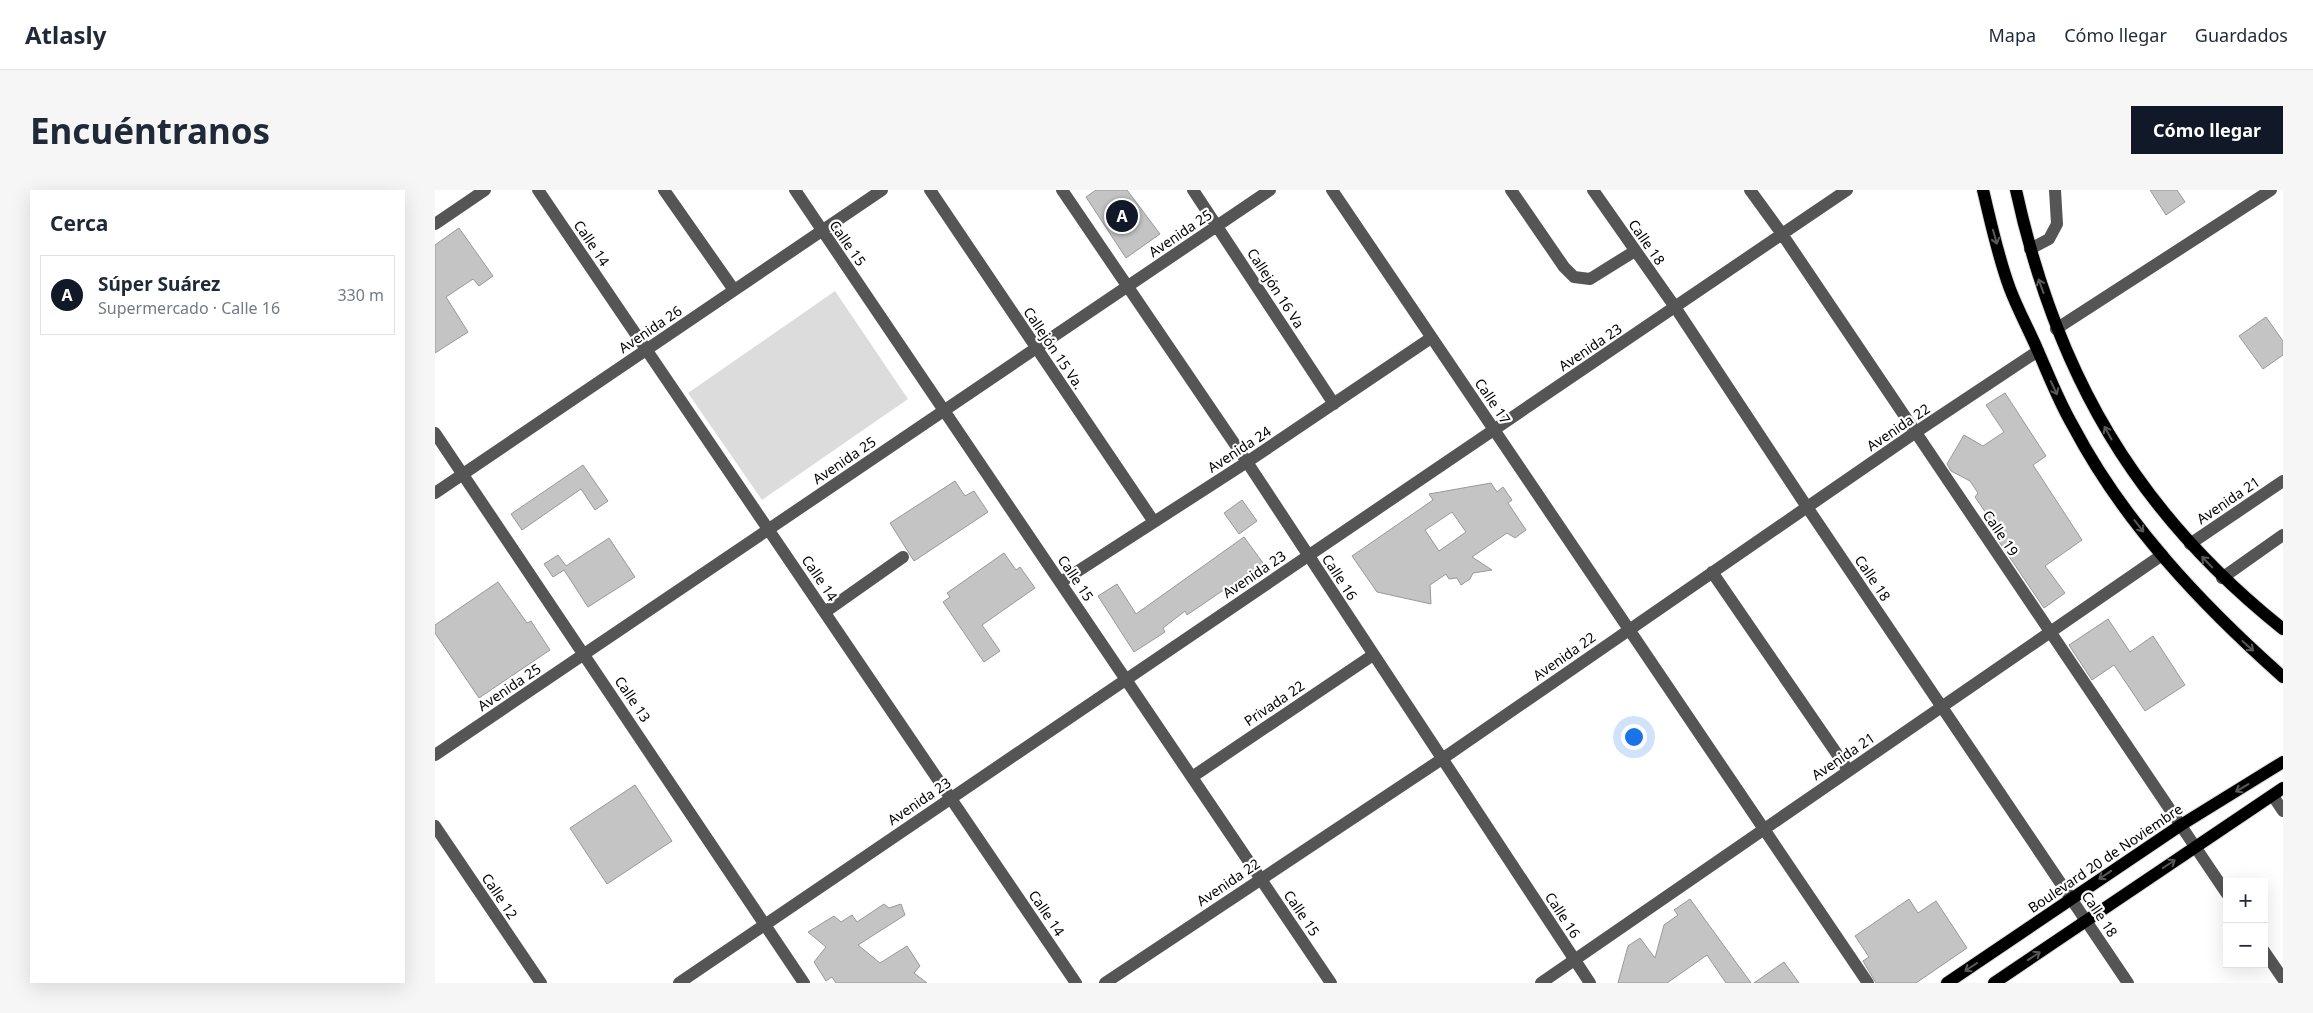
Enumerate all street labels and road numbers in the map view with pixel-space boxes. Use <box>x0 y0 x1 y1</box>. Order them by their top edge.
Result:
street label: Avenida 25 <box>1145 205 1215 261</box>
street label: Calle 18 <box>1624 215 1670 269</box>
street label: Calle 14 <box>570 216 614 270</box>
street label: Calle 15 <box>825 216 871 270</box>
street label: Callejón 16 Va <box>1243 244 1309 332</box>
street label: Avenida 26 <box>615 301 685 357</box>
street label: Callejón 15 Va. <box>1019 303 1089 393</box>
street label: Avenida 23 <box>1555 319 1625 375</box>
street label: Calle 17 <box>1471 374 1515 428</box>
street label: Avenida 22 <box>1863 399 1933 455</box>
street label: Avenida 24 <box>1203 421 1275 477</box>
street label: Avenida 25 <box>809 432 879 488</box>
street label: Avenida 21 <box>2193 472 2263 528</box>
street label: Calle 19 <box>1979 506 2023 560</box>
street label: Avenida 23 <box>1219 546 1289 602</box>
street label: Calle 16 <box>1318 550 1362 604</box>
street label: Calle 14 <box>798 551 842 605</box>
street label: Calle 15 <box>1054 551 1098 605</box>
street label: Calle 18 <box>1851 551 1895 605</box>
street label: Avenida 22 <box>1529 627 1599 685</box>
street label: Avenida 25 <box>474 659 544 715</box>
street label: Calle 13 <box>611 672 655 726</box>
street label: Privada 22 <box>1240 676 1308 730</box>
street label: Avenida 21 <box>1808 728 1878 784</box>
street label: Avenida 23 <box>884 773 954 829</box>
street label: Boulevard 20 de Noviembre <box>2024 799 2186 917</box>
street label: Avenida 22 <box>1193 854 1263 910</box>
street label: Calle 12 <box>478 869 522 923</box>
street label: Calle 14 <box>1025 886 1069 940</box>
street label: Calle 15 <box>1280 886 1324 940</box>
street label: Calle 18 <box>2078 887 2122 941</box>
street label: Calle 16 <box>1541 888 1585 942</box>

